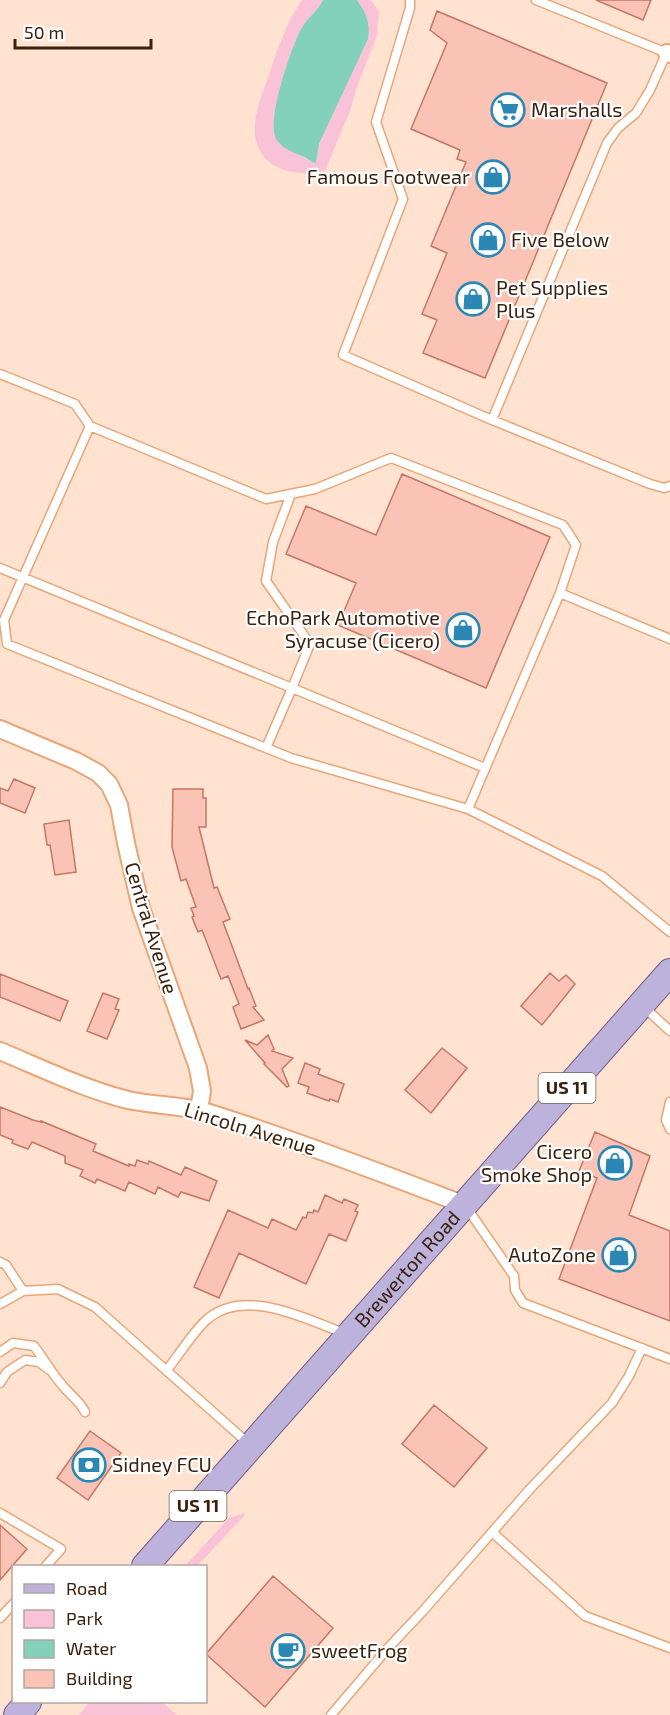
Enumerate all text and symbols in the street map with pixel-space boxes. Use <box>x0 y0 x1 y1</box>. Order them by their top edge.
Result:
scale bar <box>15 12 152 50</box>
text: 50 m <box>24 21 64 43</box>
supermarket icon: Marshalls <box>490 92 526 128</box>
place label: Marshalls <box>531 97 622 121</box>
shop icon: Famous Footwear <box>475 159 511 195</box>
place label: Famous Footwear <box>307 164 470 188</box>
shop icon: Five Below <box>470 222 506 258</box>
place label: Five Below <box>511 227 609 251</box>
place label: Pet Supplies Plus <box>496 275 608 322</box>
shop icon: Pet Supplies Plus <box>455 281 491 317</box>
place label: EchoPark Automotive Syracuse (Cicero) <box>246 605 440 652</box>
shop icon: EchoPark Automotive Syracuse (Cicero) <box>445 612 481 648</box>
street label: Central Avenue <box>120 859 183 997</box>
road number: US 11 <box>538 1073 596 1103</box>
street label: Lincoln Avenue <box>182 1097 319 1159</box>
place label: Cicero Smoke Shop <box>481 1139 592 1186</box>
shop icon: Cicero Smoke Shop <box>597 1145 633 1181</box>
street label: Brewerton Road <box>349 1205 464 1332</box>
shop icon: AutoZone <box>601 1237 637 1273</box>
place label: AutoZone <box>508 1242 596 1266</box>
bank icon: Sidney FCU <box>71 1447 107 1483</box>
place label: Sidney FCU <box>112 1452 212 1476</box>
road number: US 11 <box>170 1491 226 1521</box>
legend <box>12 1565 207 1703</box>
text: Road <box>66 1577 107 1599</box>
text: Park <box>66 1607 103 1629</box>
cafe icon: sweetFrog <box>270 1633 306 1669</box>
text: Water <box>66 1637 116 1659</box>
place label: sweetFrog <box>311 1638 407 1662</box>
text: Building <box>66 1667 133 1689</box>

